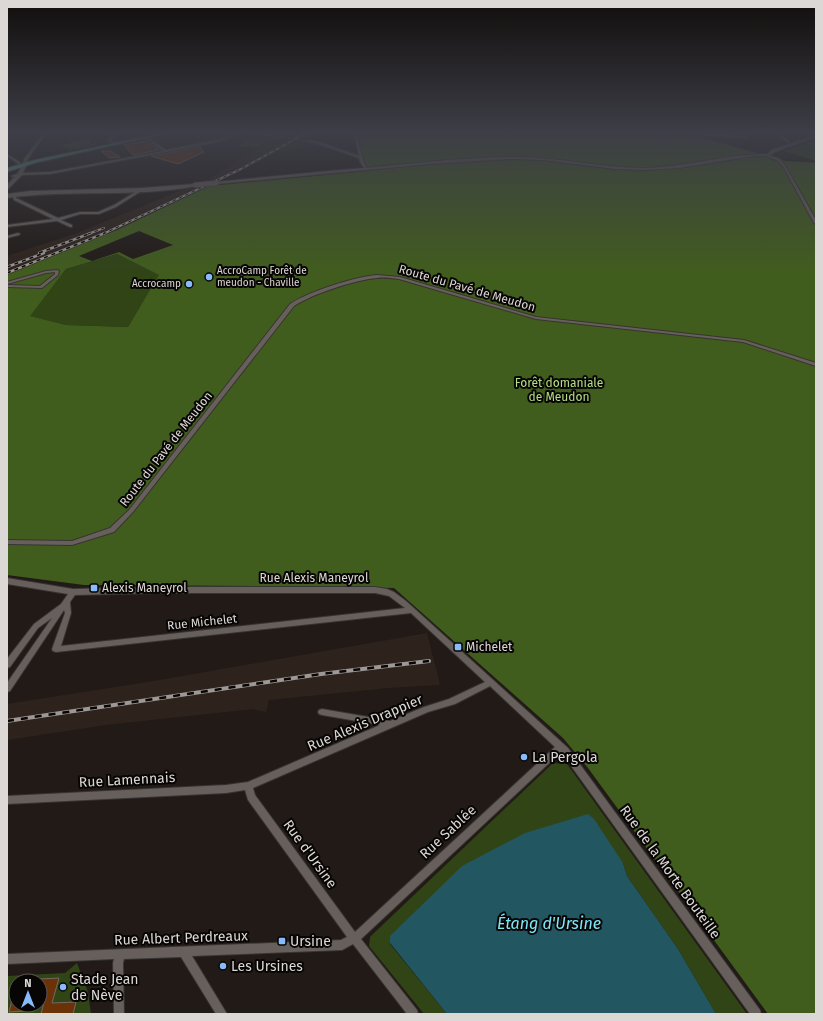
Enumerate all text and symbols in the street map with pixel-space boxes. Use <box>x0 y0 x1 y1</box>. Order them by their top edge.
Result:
street label: Route du Pavé de Meudon <box>397 262 537 314</box>
place label: AccroCamp Forêt de meudon - Chaville <box>217 265 307 289</box>
marker: AccroCamp Forêt de meudon - Chaville <box>204 272 214 282</box>
place label: Accrocamp <box>132 278 181 290</box>
marker: Accrocamp <box>184 279 194 289</box>
park label: Forêt domaniale de Meudon <box>515 376 603 404</box>
street label: Route du Pavé de Meudon <box>117 389 215 509</box>
street label: Rue Alexis Maneyrol <box>260 571 369 585</box>
place label: Alexis Maneyrol <box>102 581 187 595</box>
marker: Alexis Maneyrol <box>89 583 99 593</box>
street label: Rue Michelet <box>166 611 238 633</box>
place label: Michelet <box>466 640 513 654</box>
marker: Michelet <box>453 642 463 652</box>
street label: Rue Alexis Drappier <box>305 691 426 755</box>
place label: La Pergola <box>532 749 598 766</box>
marker: La Pergola <box>519 752 529 762</box>
street label: Rue Lamennais <box>78 769 176 791</box>
street label: Rue Sablée <box>416 802 480 862</box>
street label: Rue de la Morte Bouteille <box>616 802 724 942</box>
street label: Rue d'Ursine <box>280 817 340 891</box>
water label: Étang d'Ursine <box>497 913 601 933</box>
street label: Rue Albert Perdreaux <box>114 927 248 949</box>
place label: Ursine <box>290 933 331 950</box>
marker: Ursine <box>277 936 287 946</box>
place label: Les Ursines <box>231 958 303 975</box>
marker: Les Ursines <box>218 961 228 971</box>
place label: Stade Jean de Nève <box>71 971 139 1004</box>
north arrow <box>8 973 48 1013</box>
text: N <box>24 977 32 990</box>
marker: Stade Jean de Nève <box>58 982 68 992</box>

